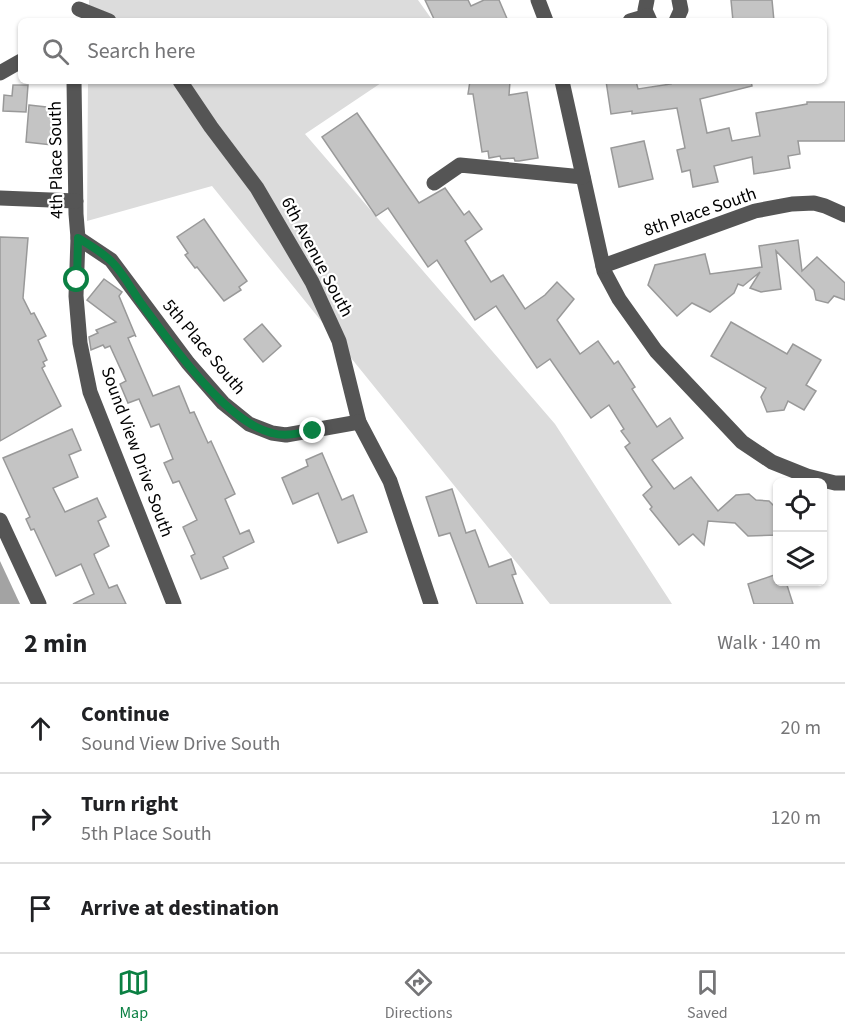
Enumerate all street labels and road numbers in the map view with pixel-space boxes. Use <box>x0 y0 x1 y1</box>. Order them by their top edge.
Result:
street label: 4th Place South <box>42 101 70 219</box>
street label: 8th Place South <box>640 181 760 243</box>
street label: 6th Avenue South <box>275 193 359 321</box>
street label: 5th Place South <box>157 294 251 400</box>
street label: Sound View Drive South <box>95 363 179 541</box>

